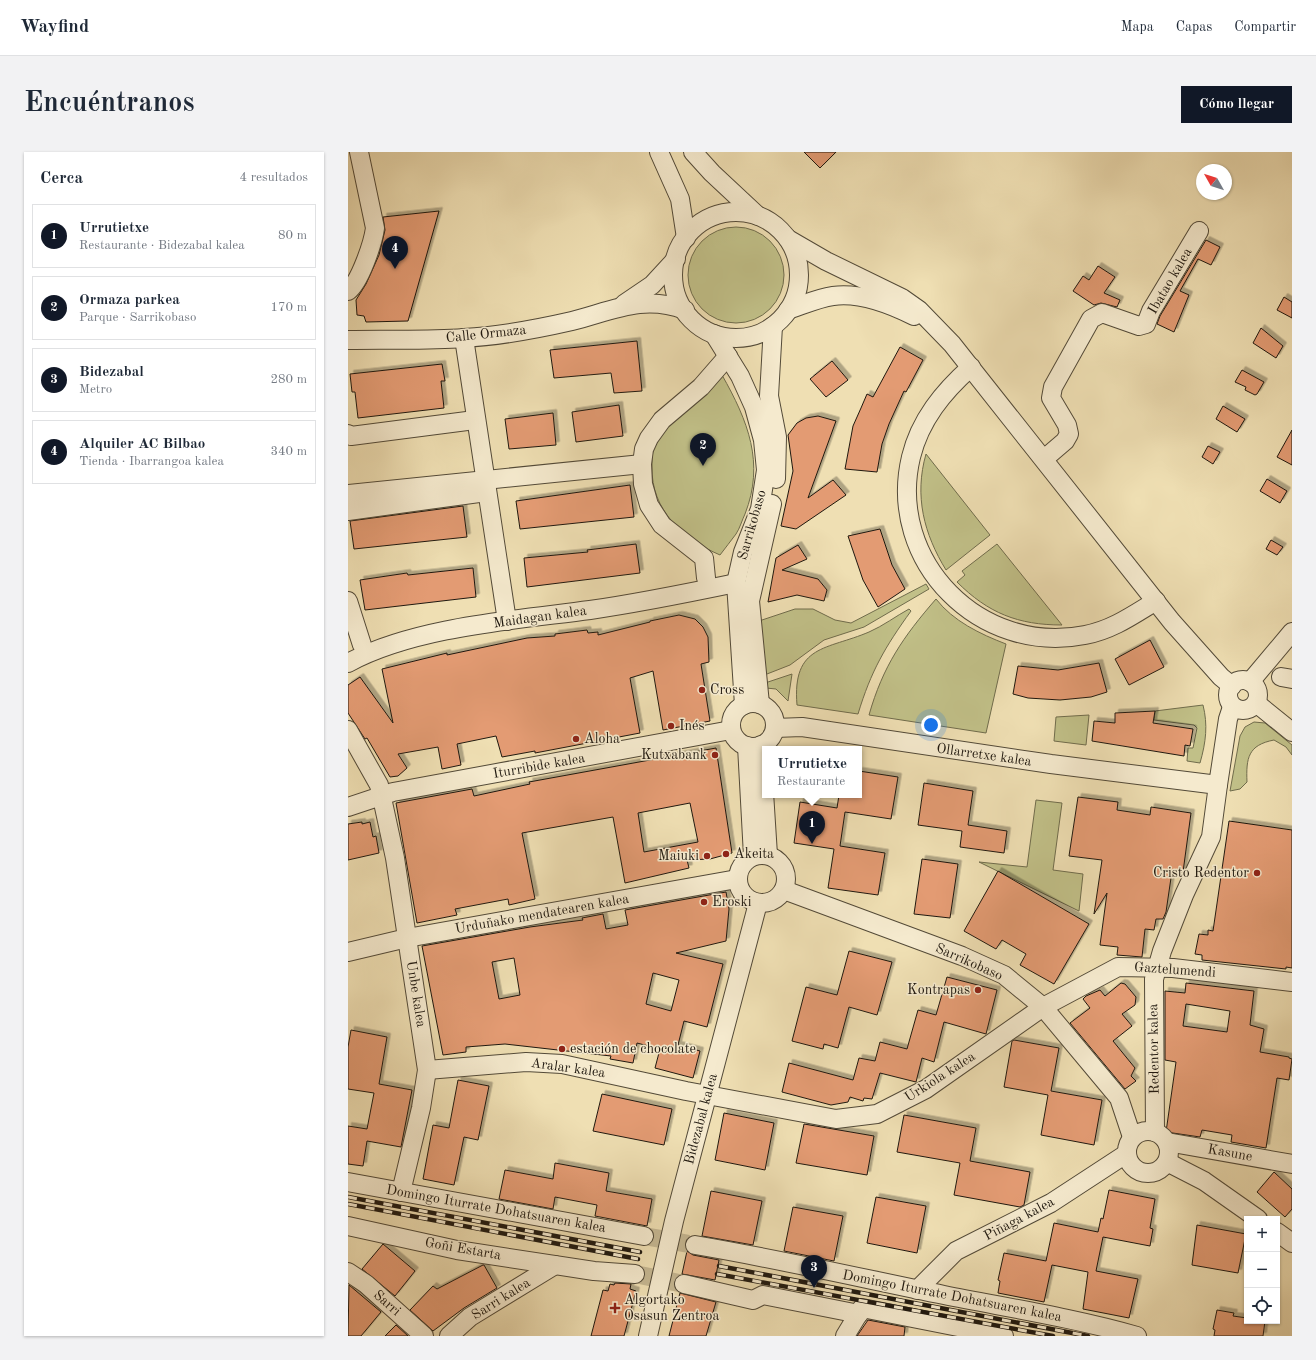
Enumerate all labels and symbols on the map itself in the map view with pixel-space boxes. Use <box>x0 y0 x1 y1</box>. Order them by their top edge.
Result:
north arrow <box>1196 164 1232 200</box>
pin: 4 <box>382 236 408 269</box>
street label: Ibatao kalea <box>1146 246 1195 316</box>
street label: Calle Ormaza <box>445 323 527 345</box>
pin: 2 <box>690 433 716 466</box>
street label: Sarrikobaso <box>735 488 769 562</box>
street label: Maidagan kalea <box>493 604 588 630</box>
place label: Cross <box>710 683 744 697</box>
marker: Cross <box>697 685 707 695</box>
your location <box>921 715 941 735</box>
place label: Inés <box>679 719 705 733</box>
marker: Inés <box>666 721 676 731</box>
place label: Aloha <box>584 732 620 746</box>
marker: Aloha <box>571 734 581 744</box>
street label: Ollarretxe kalea <box>936 741 1032 769</box>
place label: Kutxabank <box>641 748 707 762</box>
marker: Kutxabank <box>710 750 720 760</box>
street label: Iturribide kalea <box>492 751 586 781</box>
pin: 1 <box>799 811 825 844</box>
place label: Akeita <box>734 847 774 861</box>
place label: Maiuki <box>658 849 699 863</box>
marker: Akeita <box>721 849 731 859</box>
marker: Maiuki <box>702 851 712 861</box>
place label: Cristo Redentor <box>1153 866 1249 880</box>
marker: Cristo Redentor <box>1252 868 1262 878</box>
street label: Urduñako mendatearen kalea <box>454 892 630 936</box>
place label: Eroski <box>712 895 752 909</box>
marker: Eroski <box>699 897 709 907</box>
street label: Sarrikobaso <box>933 941 1005 983</box>
street label: Unbe kalea <box>404 960 428 1028</box>
street label: Gaztelumendi <box>1134 960 1217 980</box>
place label: Kontrapas <box>907 983 970 997</box>
marker: Kontrapas <box>973 985 983 995</box>
street label: Redentor kalea <box>1146 1003 1162 1094</box>
place label: estación de chocolate <box>570 1042 696 1056</box>
marker: estación de chocolate <box>557 1044 567 1054</box>
street label: Urkiola kalea <box>902 1049 978 1105</box>
street label: Aralar kalea <box>530 1056 606 1080</box>
street label: Bidezabal kalea <box>682 1072 720 1166</box>
street label: Kasune <box>1207 1142 1253 1164</box>
street label: Domingo Iturrate Dohatsuaren kalea <box>385 1183 607 1235</box>
street label: Piñaga kalea <box>981 1195 1057 1243</box>
street label: Goñi Estarta <box>424 1235 502 1263</box>
pin: 3 <box>801 1255 827 1288</box>
street label: Domingo Iturrate Dohatsuaren kalea <box>841 1268 1063 1324</box>
street label: Sarri kalea <box>469 1276 533 1322</box>
street label: Sarri <box>371 1288 403 1319</box>
place label: Algortako Osasun Zentroa <box>624 1293 720 1323</box>
marker: Algortako Osasun Zentroa <box>609 1302 621 1314</box>

